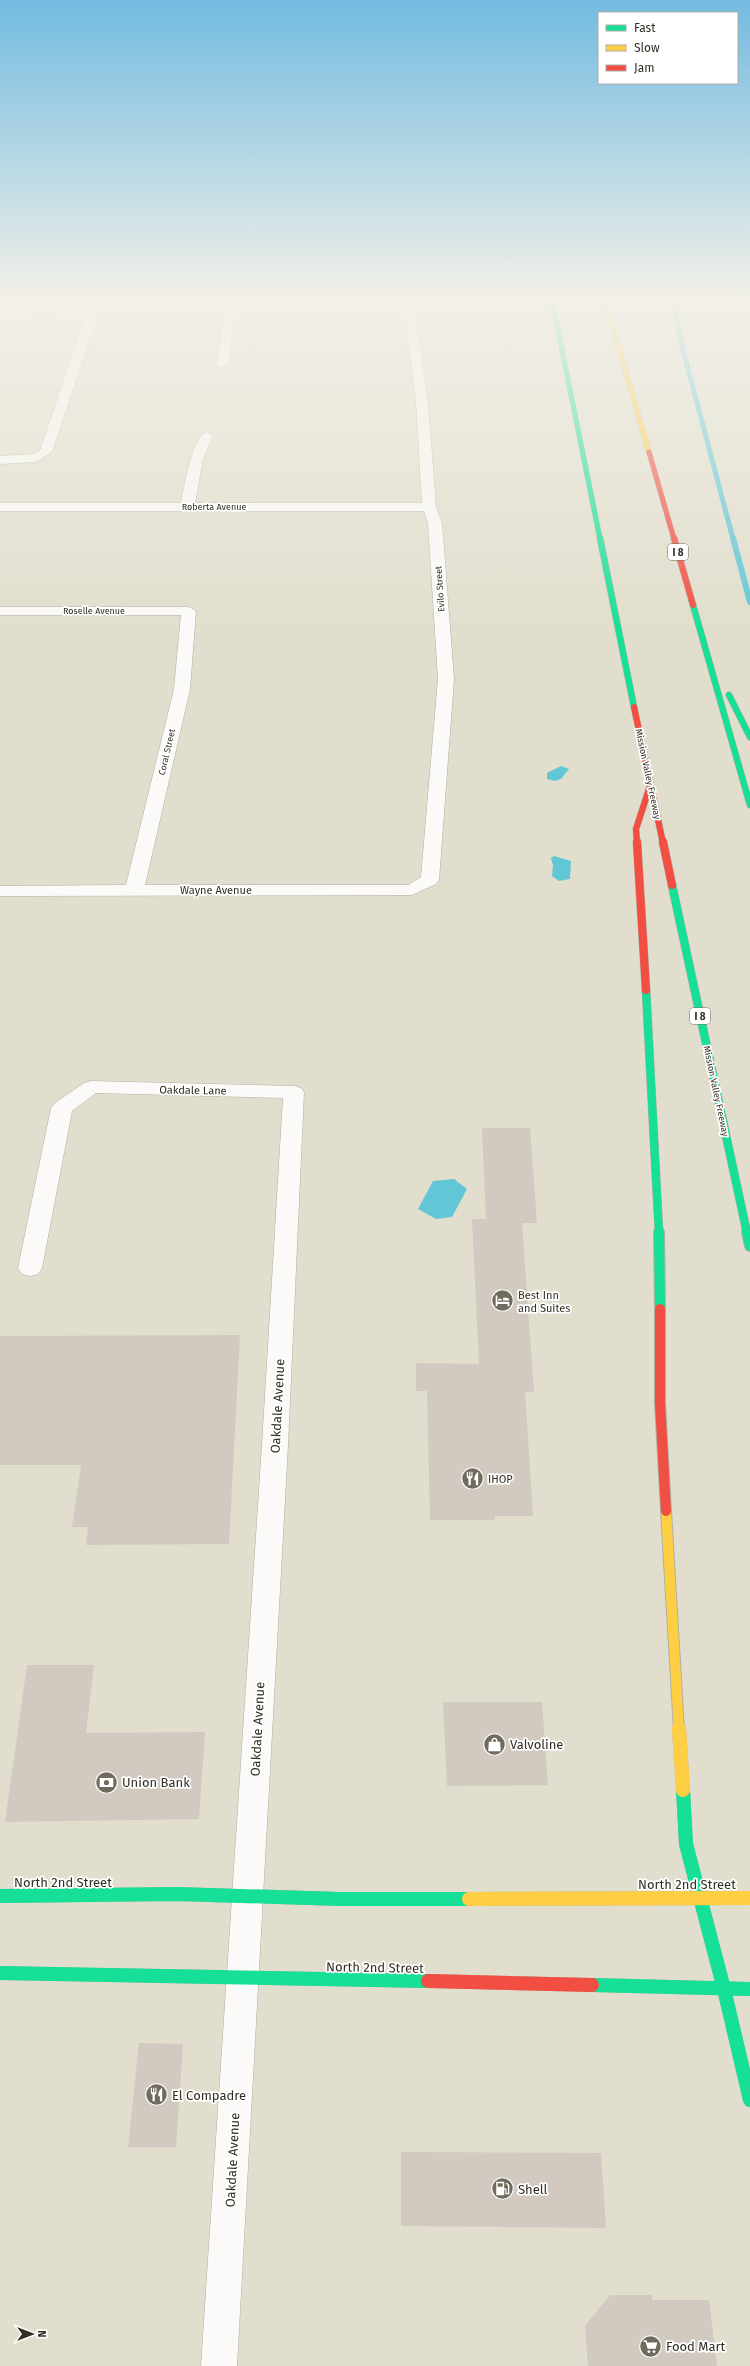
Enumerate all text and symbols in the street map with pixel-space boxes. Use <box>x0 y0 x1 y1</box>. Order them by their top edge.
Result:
legend <box>598 12 738 84</box>
text: Fast <box>634 21 656 35</box>
text: Slow <box>634 41 660 55</box>
text: Jam <box>634 61 654 75</box>
street label: Roberta Avenue <box>182 502 246 512</box>
road number: I 8 <box>668 544 688 560</box>
street label: Evilo Street <box>433 565 447 612</box>
street label: Roselle Avenue <box>63 606 125 616</box>
street label: Coral Street <box>157 727 177 776</box>
street label: Mission Valley Freeway <box>634 728 663 821</box>
street label: Wayne Avenue <box>180 884 252 897</box>
road number: I 8 <box>690 1008 710 1024</box>
street label: Mission Valley Freeway <box>702 1045 731 1138</box>
street label: Oakdale Lane <box>159 1083 227 1098</box>
hotel icon: Best Inn and Suites <box>489 1288 515 1314</box>
place label: Best Inn and Suites <box>518 1289 570 1315</box>
street label: Oakdale Avenue <box>268 1358 287 1454</box>
restaurant icon: IHOP <box>459 1466 485 1492</box>
place label: IHOP <box>488 1473 513 1486</box>
street label: Oakdale Avenue <box>248 1681 267 1777</box>
shop icon: Valvoline <box>482 1731 508 1757</box>
place label: Valvoline <box>510 1737 563 1752</box>
bank icon: Union Bank <box>93 1769 119 1795</box>
place label: Union Bank <box>122 1775 190 1790</box>
street label: North 2nd Street <box>14 1875 112 1890</box>
street label: North 2nd Street <box>638 1877 736 1892</box>
street label: North 2nd Street <box>326 1959 424 1976</box>
restaurant icon: El Compadre <box>144 2082 170 2108</box>
place label: El Compadre <box>172 2088 246 2103</box>
street label: Oakdale Avenue <box>223 2112 242 2208</box>
fuel station icon: Shell <box>489 2176 515 2202</box>
place label: Shell <box>518 2182 548 2197</box>
north arrow <box>12 2314 52 2354</box>
text: N <box>35 2330 48 2338</box>
supermarket icon: Food Mart <box>638 2333 664 2359</box>
place label: Food Mart <box>666 2339 726 2354</box>

